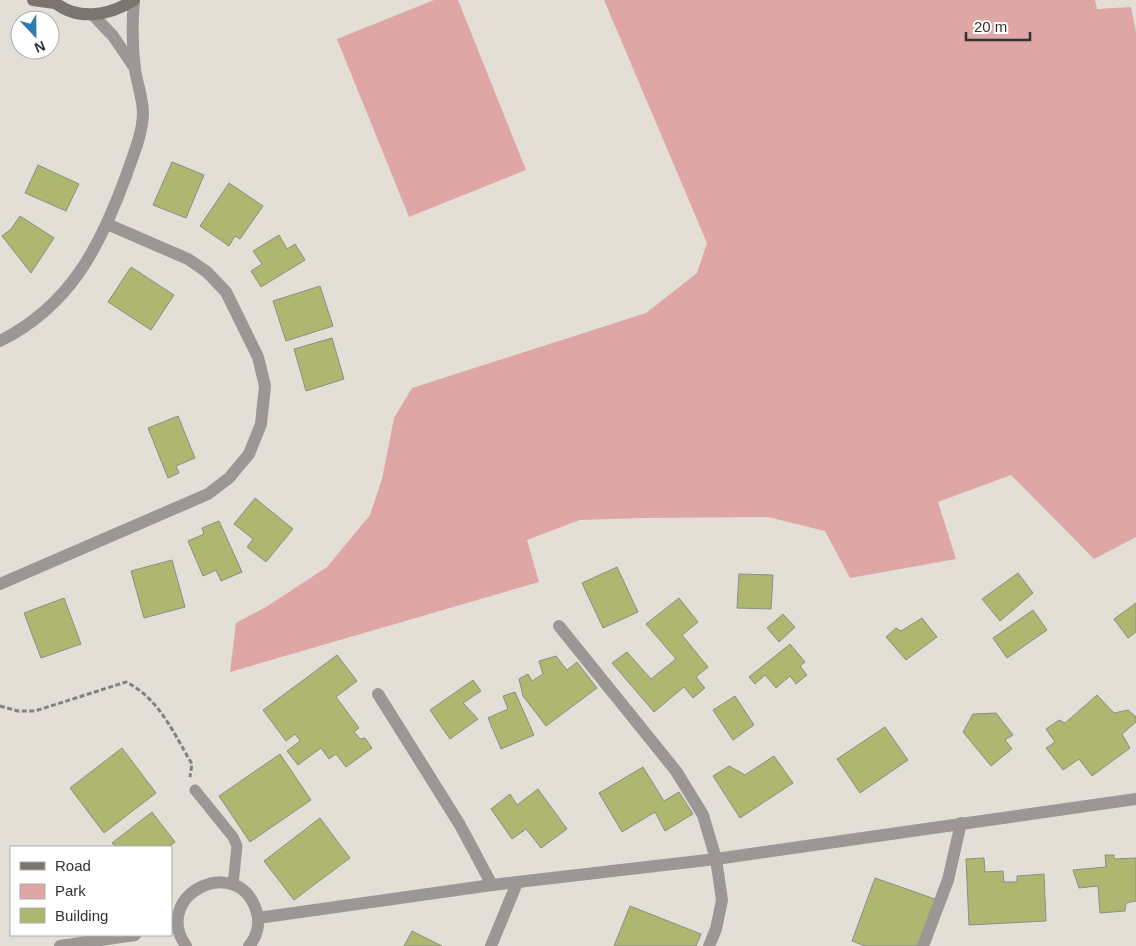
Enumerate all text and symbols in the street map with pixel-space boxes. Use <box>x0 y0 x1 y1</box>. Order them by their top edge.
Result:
north arrow <box>10 10 60 60</box>
scale bar <box>966 10 1030 42</box>
text: 20 m <box>974 18 1007 35</box>
text: N <box>32 38 48 56</box>
legend <box>10 846 172 936</box>
text: Road <box>55 857 91 874</box>
text: Park <box>55 882 86 899</box>
text: Building <box>55 907 108 924</box>

